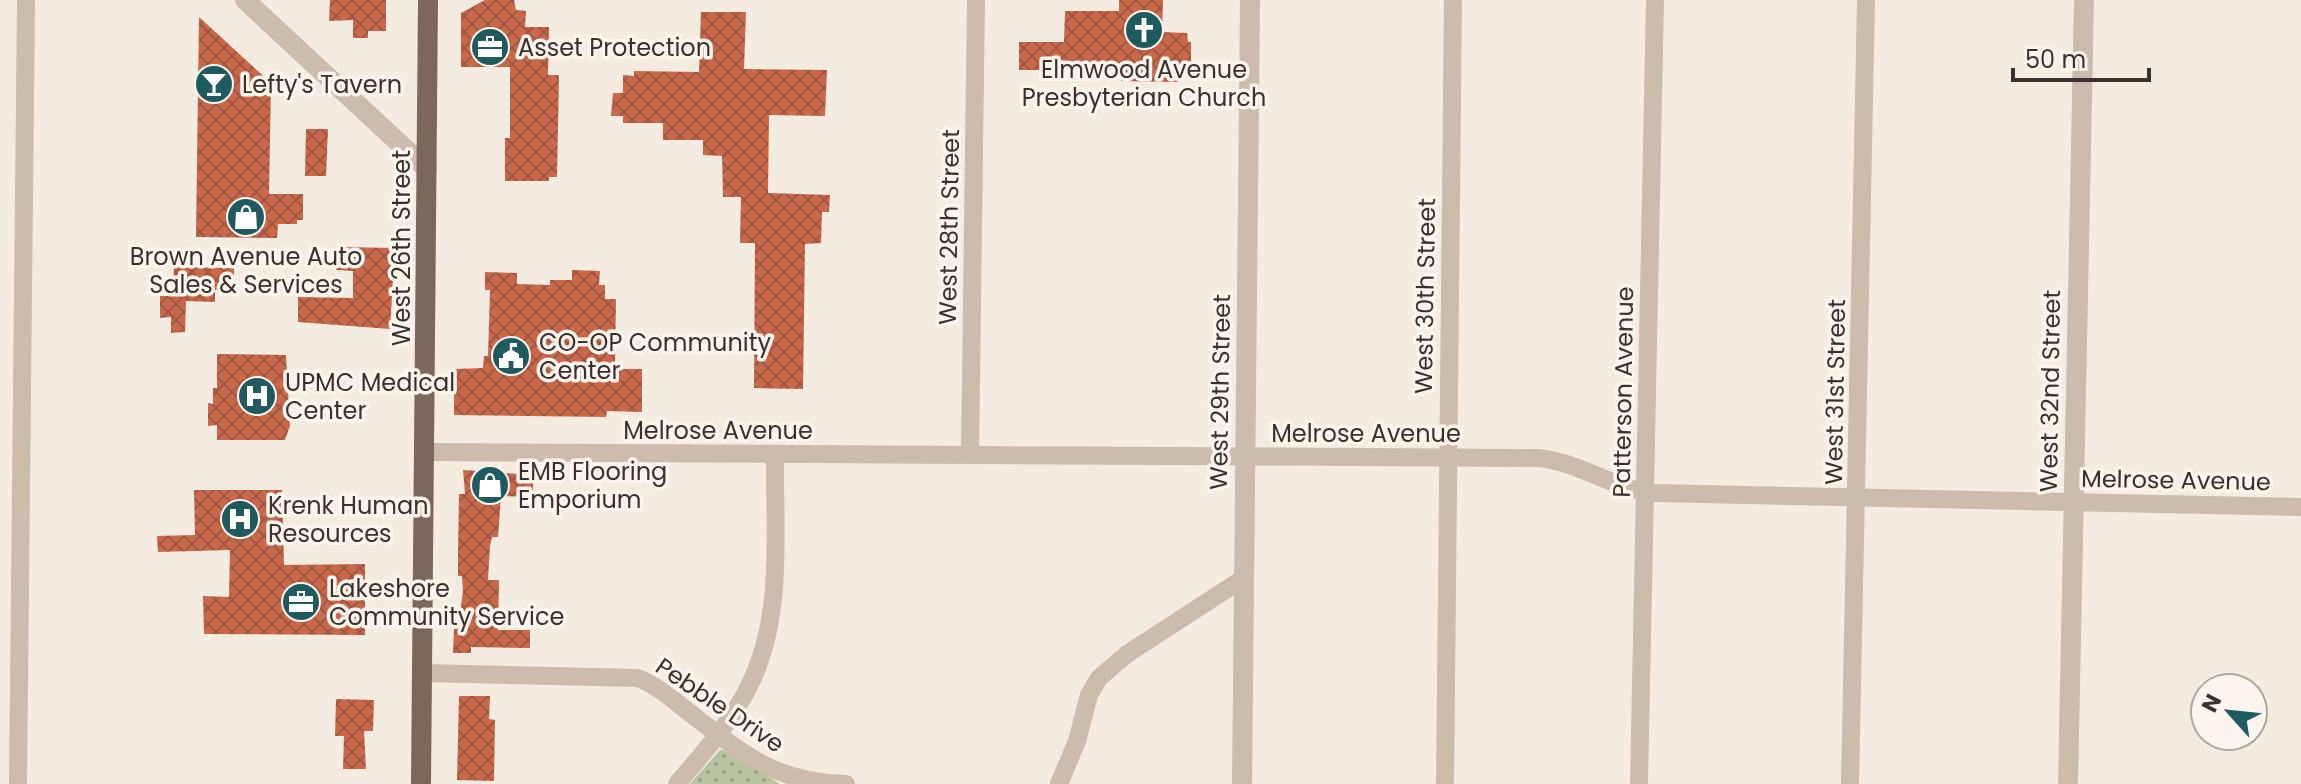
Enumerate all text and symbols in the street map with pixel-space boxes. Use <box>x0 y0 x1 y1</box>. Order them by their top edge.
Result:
church icon: Elmwood Avenue Presbyterian Church <box>1123 9 1165 51</box>
office icon: Asset Protection <box>469 26 511 68</box>
place label: Asset Protection <box>518 31 711 64</box>
scale bar <box>2013 32 2149 82</box>
text: 50 m <box>2025 43 2086 76</box>
place label: Elmwood Avenue Presbyterian Church <box>1022 53 1266 114</box>
bar icon: Lefty's Tavern <box>193 63 235 105</box>
place label: Lefty's Tavern <box>242 68 402 101</box>
street label: West 28th Street <box>931 129 967 325</box>
street label: West 26th Street <box>385 150 418 346</box>
shop icon: Brown Avenue Auto Sales & Services <box>225 196 267 238</box>
street label: West 30th Street <box>1407 198 1443 394</box>
place label: Brown Avenue Auto Sales & Services <box>130 240 362 301</box>
street label: Patterson Avenue <box>1605 286 1641 498</box>
street label: West 32nd Street <box>2032 290 2068 492</box>
street label: West 29th Street <box>1202 294 1238 490</box>
street label: West 31st Street <box>1817 299 1853 485</box>
place label: CO-OP Community Center <box>539 326 771 387</box>
public building icon: CO-OP Community Center <box>490 335 532 377</box>
place label: UPMC Medical Center <box>285 366 455 427</box>
hospital icon: UPMC Medical Center <box>236 375 278 417</box>
street label: Melrose Avenue <box>623 414 813 447</box>
street label: Melrose Avenue <box>1271 417 1461 450</box>
place label: EMB Flooring Emporium <box>518 455 667 516</box>
street label: Melrose Avenue <box>2081 462 2271 498</box>
shop icon: EMB Flooring Emporium <box>469 464 511 506</box>
place label: Krenk Human Resources <box>268 489 429 550</box>
hospital icon: Krenk Human Resources <box>219 498 261 540</box>
place label: Lakeshore Community Service <box>329 572 564 633</box>
office icon: Lakeshore Community Service <box>280 581 322 623</box>
street label: Pebble Drive <box>649 650 791 760</box>
north arrow <box>2189 672 2269 752</box>
text: N <box>2194 689 2229 718</box>

